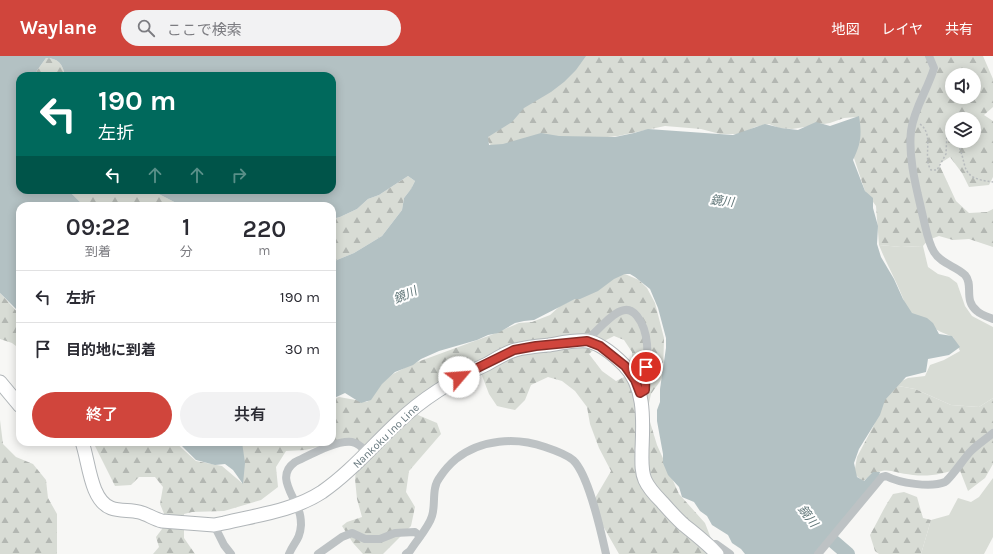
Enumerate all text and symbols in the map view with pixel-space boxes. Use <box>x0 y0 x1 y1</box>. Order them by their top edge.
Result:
search box <box>121 10 401 46</box>
text: Waylane <box>20 17 97 39</box>
icon: search <box>135 17 157 39</box>
text: ここで検索 <box>167 21 242 39</box>
text: 地図 <box>831 21 859 38</box>
text: レイヤ <box>881 21 923 38</box>
text: 共有 <box>945 21 973 38</box>
map controls <box>945 68 981 148</box>
button: sound <box>945 68 981 104</box>
text: 190 m <box>98 84 176 117</box>
icon: left <box>32 88 84 140</box>
button: layers <box>945 112 981 148</box>
text: 左折 <box>98 122 134 144</box>
icon: left <box>102 164 124 186</box>
icon: ahead <box>144 164 166 186</box>
icon: ahead <box>186 164 208 186</box>
icon: right <box>228 164 250 186</box>
water label: 鏡川 <box>709 193 737 209</box>
text: 09:22 <box>66 213 130 241</box>
text: 1 <box>182 213 191 241</box>
text: 220 <box>243 215 286 243</box>
text: m <box>258 243 270 258</box>
text: 到着 <box>85 244 111 259</box>
text: 分 <box>180 244 193 259</box>
water label: 鏡川 <box>391 283 421 306</box>
icon: left <box>32 286 54 308</box>
text: 190 m <box>280 288 320 306</box>
text: 左折 <box>66 289 96 307</box>
icon: arrive <box>32 338 54 360</box>
text: 30 m <box>285 340 320 358</box>
text: 目的地に到着 <box>66 341 156 359</box>
pin <box>629 350 663 384</box>
position arrow <box>438 356 480 398</box>
icon: arrive <box>635 356 657 378</box>
button: 終了 <box>32 392 172 438</box>
button: 共有 <box>180 392 320 438</box>
street label: Nankoku Ino Line <box>350 401 422 471</box>
water label: 鏡川 <box>795 502 822 531</box>

